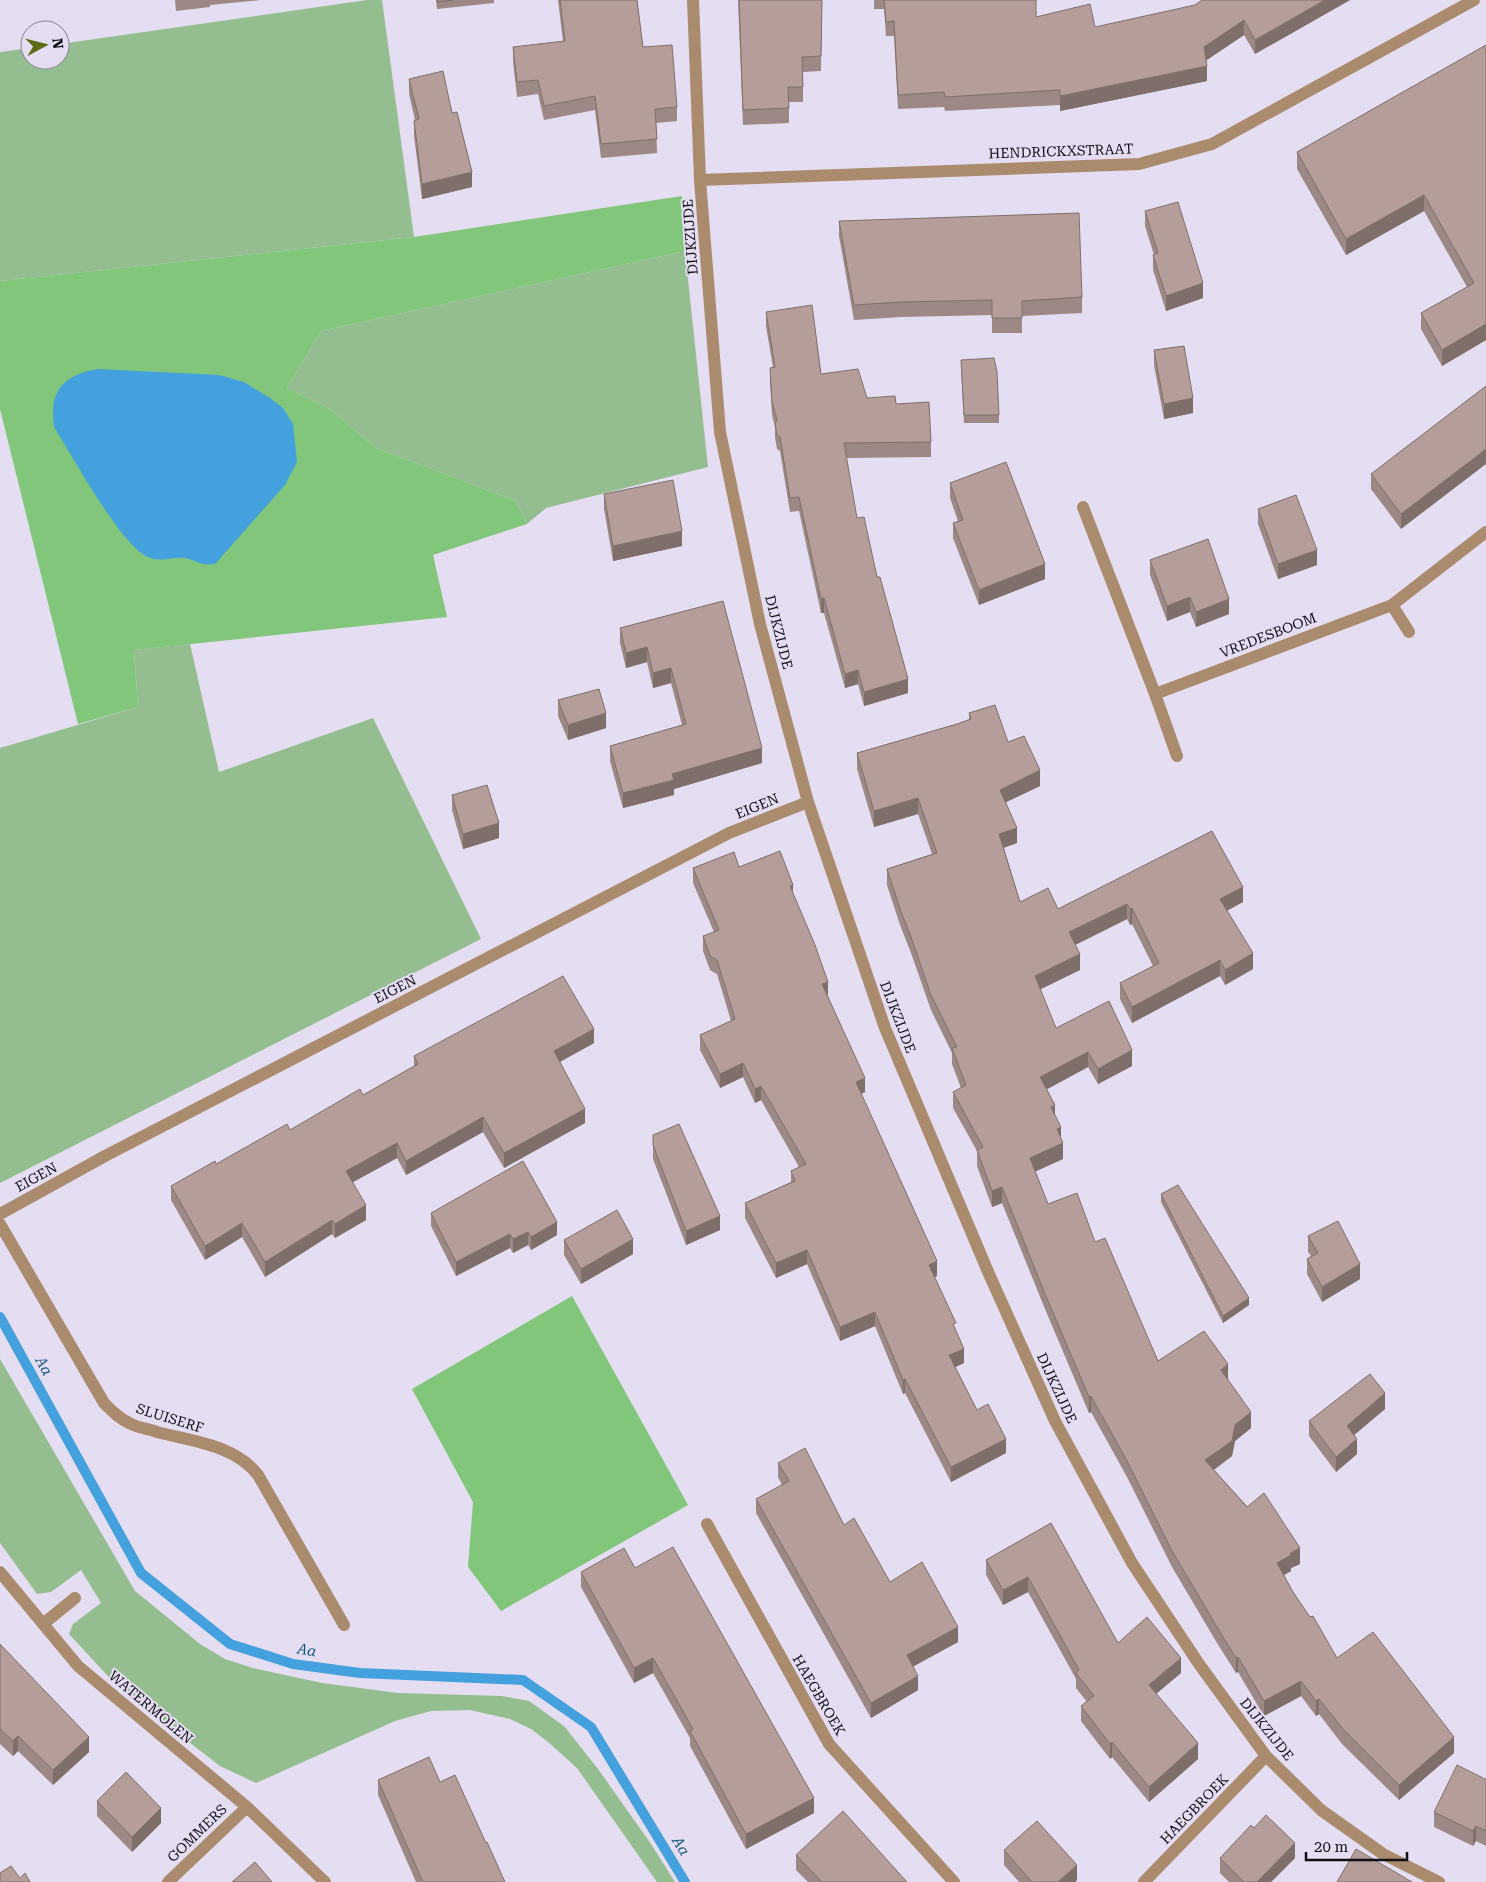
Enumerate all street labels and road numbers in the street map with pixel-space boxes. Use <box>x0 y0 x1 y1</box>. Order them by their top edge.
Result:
street label: HENDRICKXSTRAAT <box>988 140 1134 162</box>
street label: DIJKZIJDE <box>679 199 701 275</box>
street label: DIJKZIJDE <box>762 593 796 671</box>
street label: VREDESBOOM <box>1218 609 1318 661</box>
street label: EIGEN <box>733 790 781 822</box>
street label: EIGEN <box>371 972 419 1006</box>
street label: DIJKZIJDE <box>877 979 919 1055</box>
street label: EIGEN <box>12 1159 60 1195</box>
street label: DIJKZIJDE <box>1034 1350 1080 1426</box>
street label: SLUISERF <box>134 1400 206 1436</box>
street label: HAEGBROEK <box>789 1652 849 1738</box>
street label: WATERMOLEN <box>106 1667 196 1747</box>
street label: DIJKZIJDE <box>1237 1694 1297 1764</box>
street label: HAEGBROEK <box>1157 1771 1231 1847</box>
street label: GOMMERS <box>164 1801 230 1865</box>

